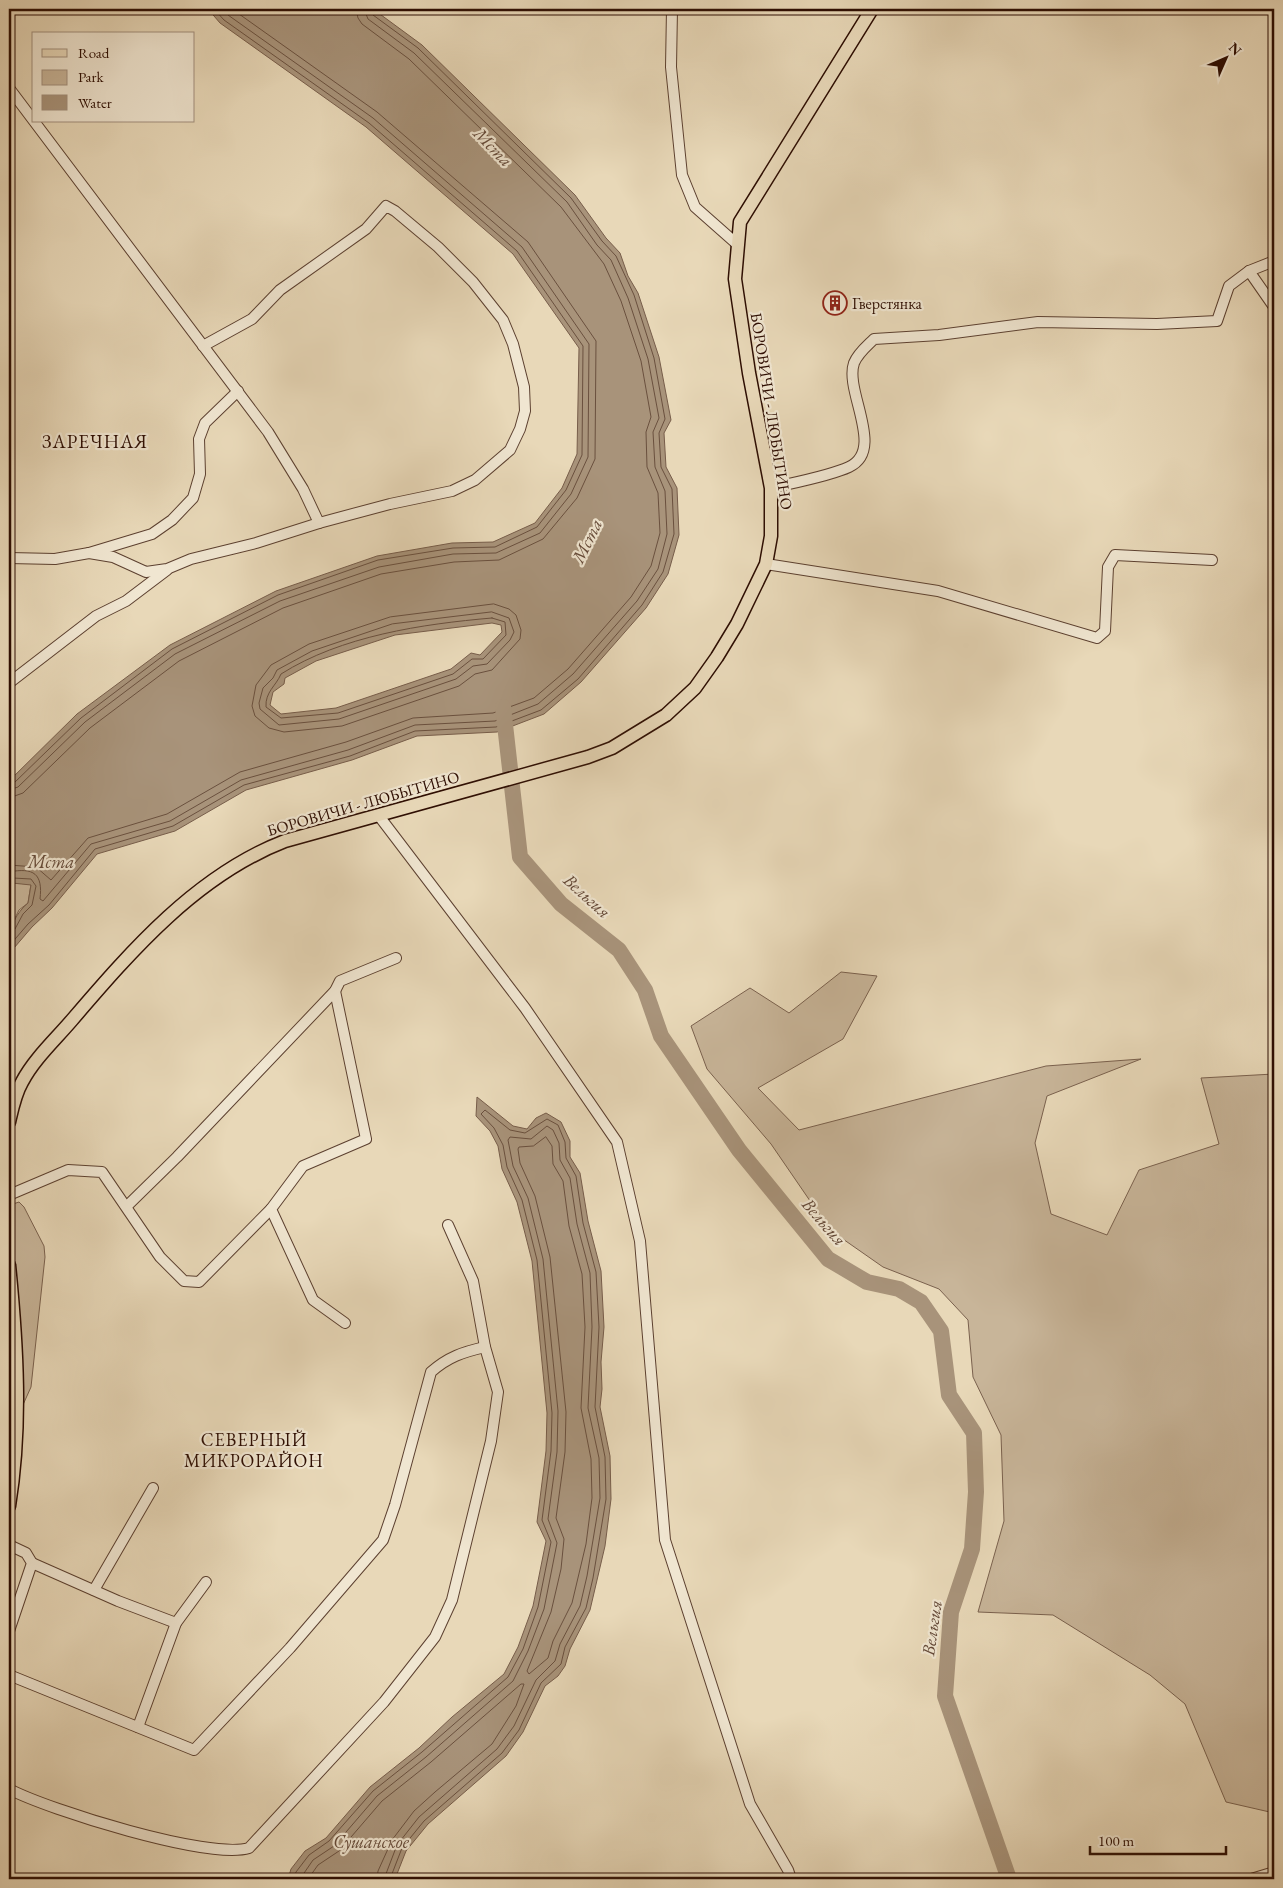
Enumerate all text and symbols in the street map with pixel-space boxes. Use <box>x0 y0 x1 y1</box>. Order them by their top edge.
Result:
legend <box>32 32 195 122</box>
north arrow <box>1200 32 1250 82</box>
text: N <box>1225 38 1246 60</box>
text: Road <box>78 43 110 62</box>
text: Park <box>78 67 105 86</box>
text: Water <box>78 93 112 112</box>
water label: Мста <box>468 121 518 171</box>
building icon: Гверстянка <box>822 290 848 316</box>
place label: Гверстянка <box>852 293 923 314</box>
street label: БОРОВИЧИ - ЛЮБЫТИНО <box>746 311 797 511</box>
district label: ЗАРЕЧНАЯ <box>42 429 148 454</box>
water label: Мста <box>566 515 607 568</box>
street label: БОРОВИЧИ - ЛЮБЫТИНО <box>264 766 462 841</box>
water label: Мста <box>27 850 74 873</box>
water label: Вельгия <box>558 868 616 923</box>
water label: Вельгия <box>797 1192 851 1250</box>
district label: СЕВЕРНЫЙ МИКРОРАЙОН <box>184 1428 324 1472</box>
water label: Вельгия <box>916 1599 947 1658</box>
scale bar <box>1090 1823 1227 1855</box>
water label: Сушанское <box>333 1830 410 1854</box>
text: 100 m <box>1098 1831 1135 1850</box>

